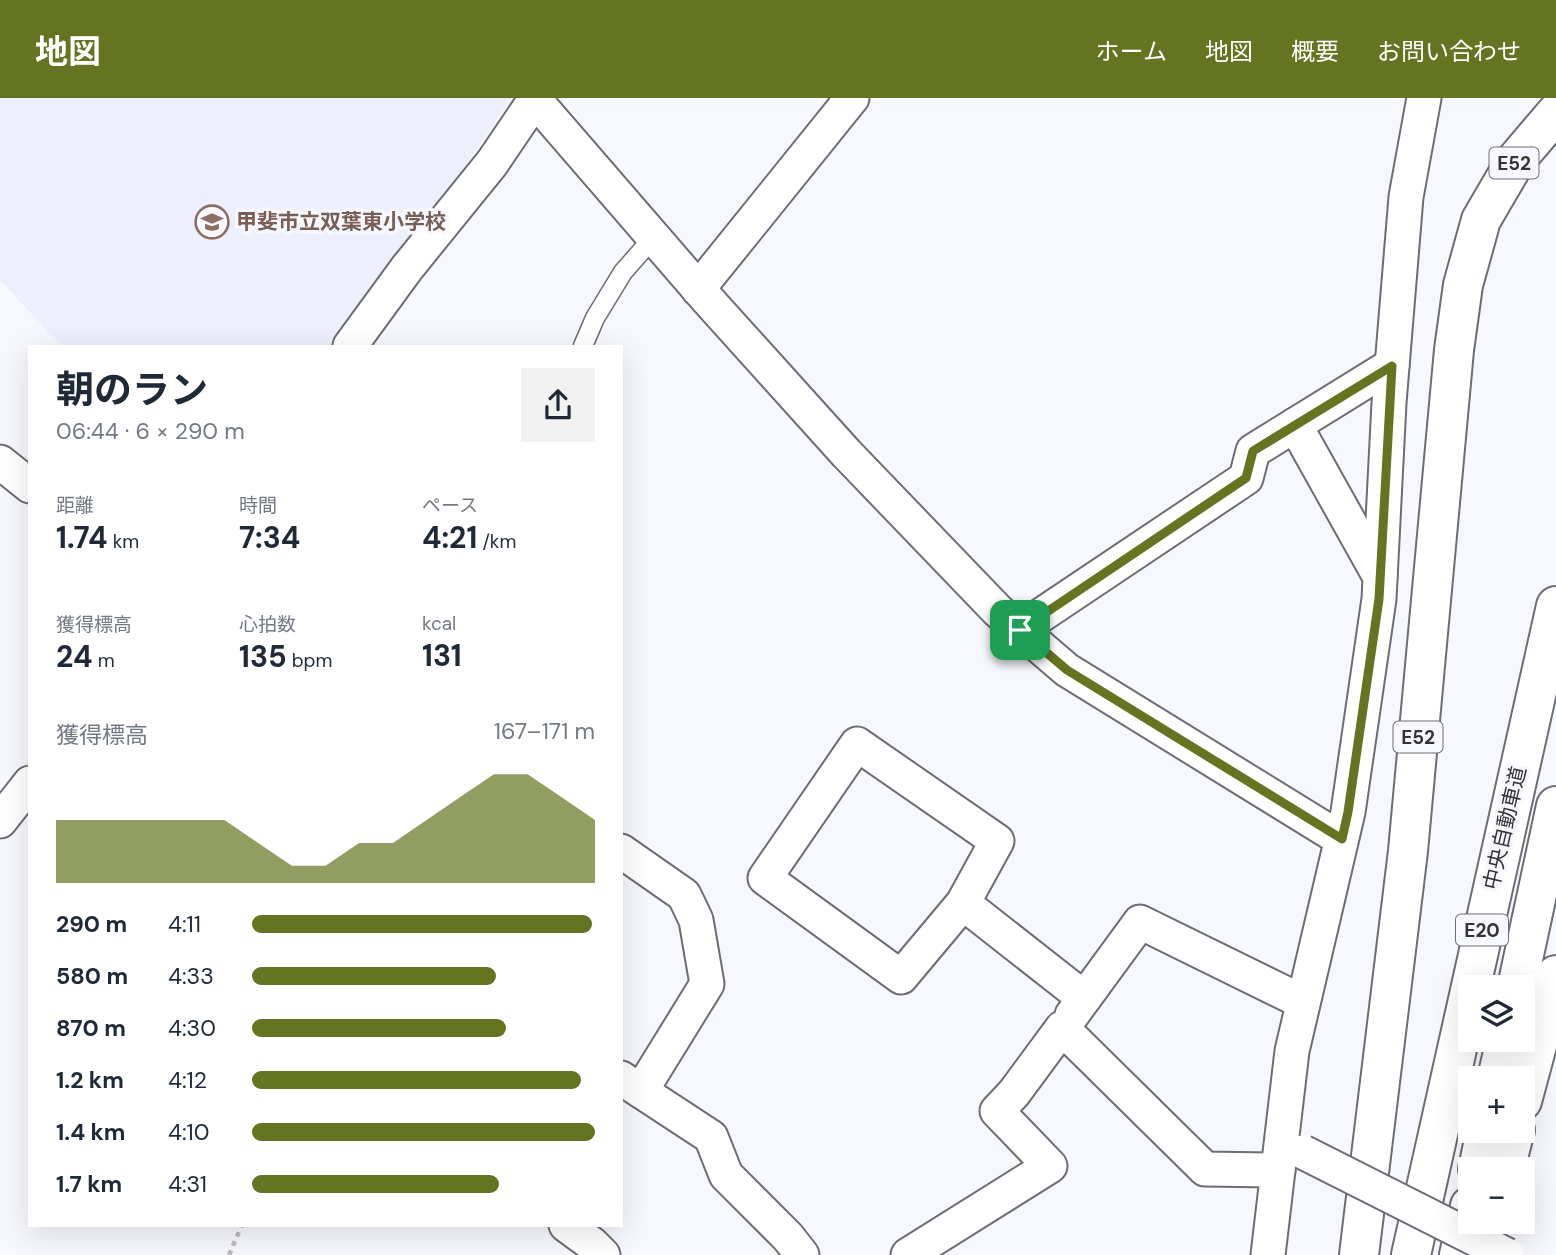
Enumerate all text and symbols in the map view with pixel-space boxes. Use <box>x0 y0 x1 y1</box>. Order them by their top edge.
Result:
text: 地図 <box>35 30 101 73</box>
text: ホーム <box>1096 36 1167 67</box>
text: 地図 <box>1205 36 1253 67</box>
text: 概要 <box>1291 36 1339 67</box>
text: お問い合わせ <box>1377 36 1521 67</box>
road number: E52 <box>1490 148 1538 178</box>
school or university icon: 甲斐市立双葉東小学校 <box>193 203 231 241</box>
place label: 甲斐市立双葉東小学校 <box>236 208 446 236</box>
text: 朝のラン <box>56 365 208 415</box>
button: share <box>521 368 595 442</box>
text: 06:44 · 6 × 290 m <box>56 416 245 446</box>
text: 距離 <box>56 493 94 518</box>
text: 時間 <box>239 493 277 518</box>
text: ペース <box>422 493 478 518</box>
text: 1.74 <box>56 518 108 557</box>
text: 7:34 <box>239 518 300 557</box>
text: 4:21 <box>422 518 477 557</box>
text: km <box>108 529 139 554</box>
text: /km <box>477 529 516 554</box>
pin <box>990 600 1050 660</box>
text: kcal <box>422 611 456 636</box>
icon: arrive <box>1001 611 1039 649</box>
text: 獲得標高 <box>56 612 132 637</box>
text: 心拍数 <box>239 612 296 637</box>
text: 131 <box>422 636 462 675</box>
text: 24 <box>56 637 93 676</box>
text: 135 <box>239 637 287 676</box>
text: m <box>93 648 115 673</box>
text: bpm <box>287 648 332 673</box>
text: 167–171 m <box>494 716 595 746</box>
text: 獲得標高 <box>56 720 148 750</box>
road number: E52 <box>1394 722 1442 752</box>
street label: 中央自動車道 <box>1477 763 1533 893</box>
text: 290 m <box>56 909 127 939</box>
text: 4:11 <box>168 909 201 939</box>
road number: E20 <box>1456 915 1508 946</box>
text: 580 m <box>56 961 128 991</box>
text: 4:33 <box>168 961 214 991</box>
map controls <box>1458 975 1535 1234</box>
button: layers <box>1458 975 1535 1052</box>
text: 870 m <box>56 1013 126 1043</box>
text: 4:30 <box>168 1013 216 1043</box>
text: 1.2 km <box>56 1065 124 1095</box>
text: 4:12 <box>168 1065 207 1095</box>
button: + <box>1458 1066 1535 1143</box>
text: 1.4 km <box>56 1117 125 1147</box>
text: 4:10 <box>168 1117 210 1147</box>
button: − <box>1458 1157 1535 1234</box>
text: 1.7 km <box>56 1169 122 1199</box>
text: 4:31 <box>168 1169 207 1199</box>

